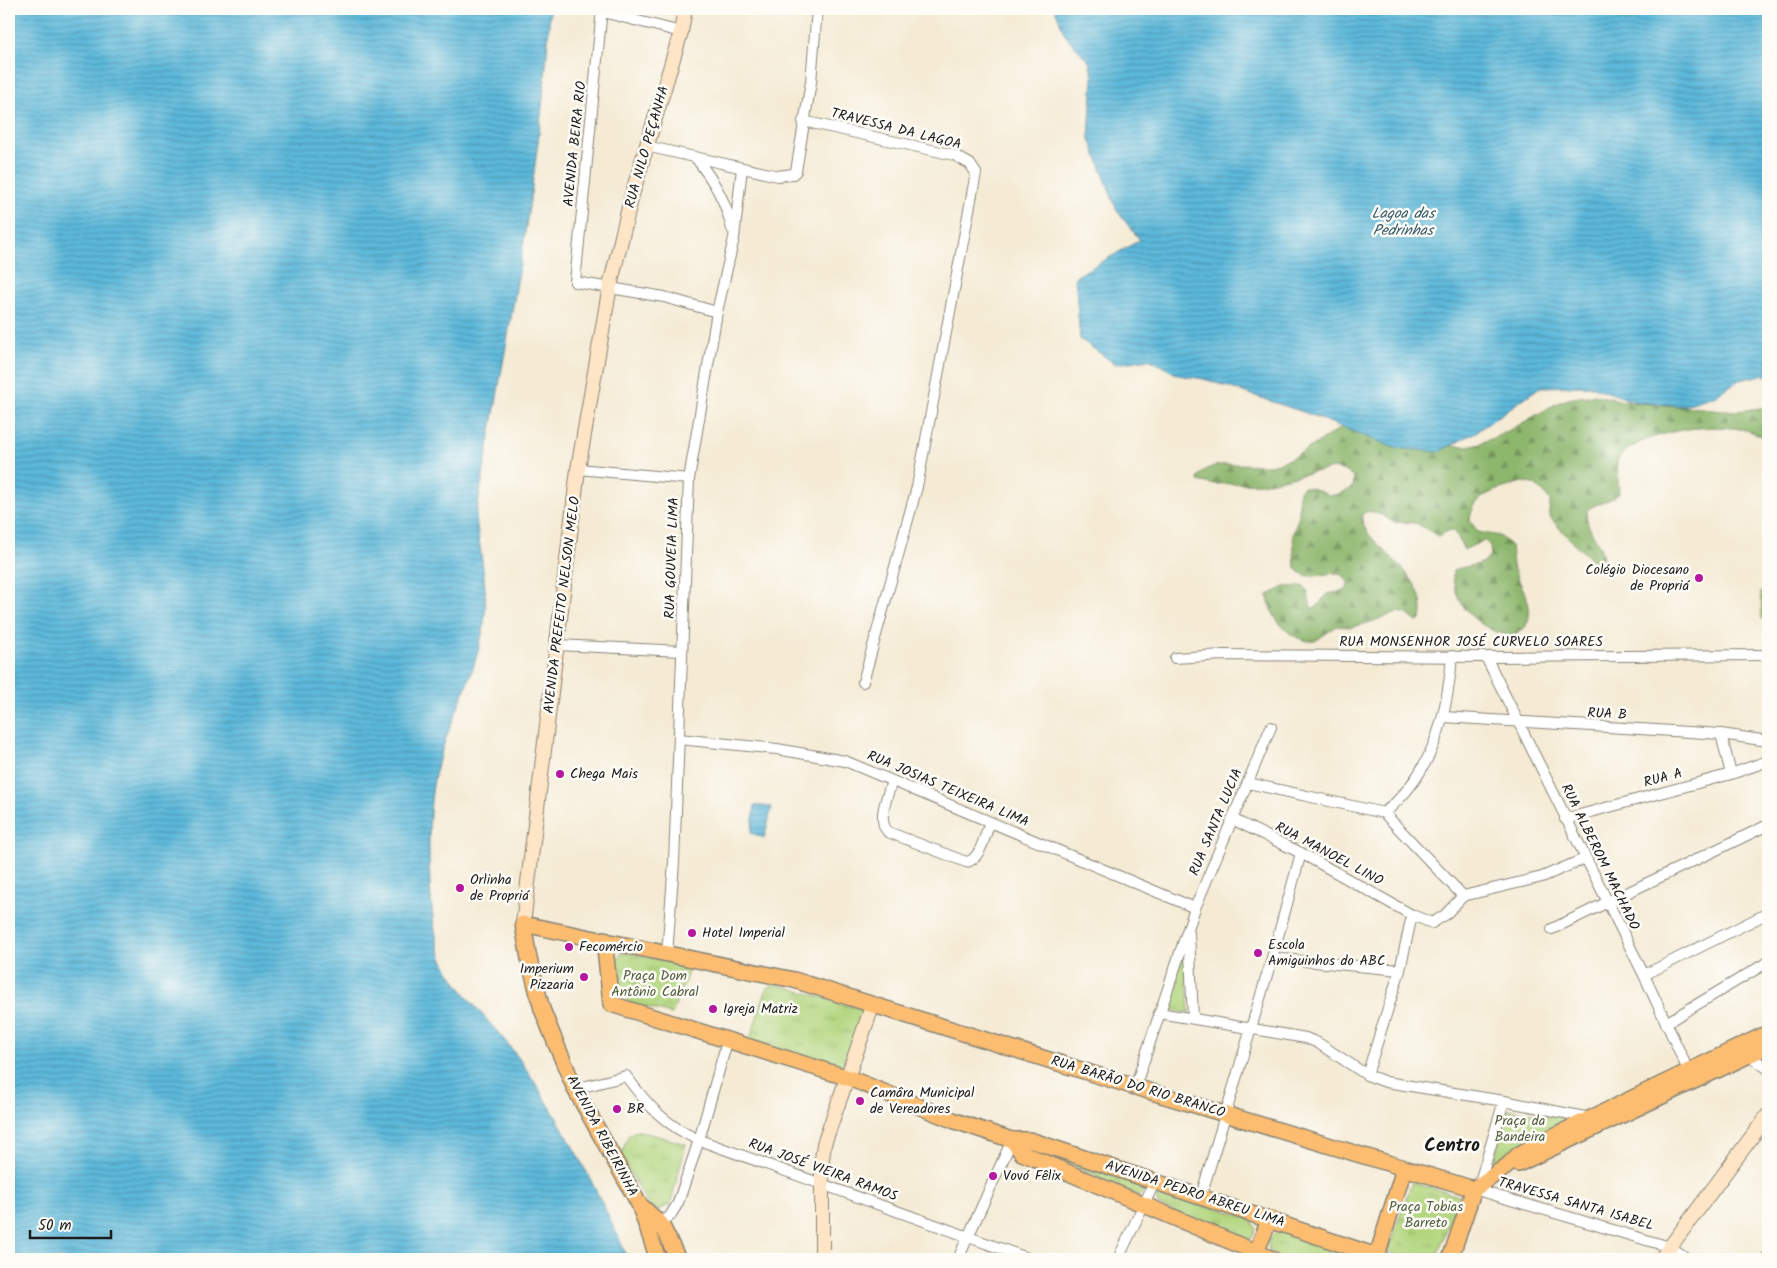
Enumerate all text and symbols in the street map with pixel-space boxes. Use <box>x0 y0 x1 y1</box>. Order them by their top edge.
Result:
street label: AVENIDA BEIRA RIO <box>557 80 593 208</box>
street label: RUA NILO PEÇANHA <box>619 83 675 211</box>
street label: TRAVESSA DA LAGOA <box>828 102 964 156</box>
water label: Lagoa das Pedrinhas <box>1371 202 1436 243</box>
street label: AVENIDA PREFEITO NELSON MELO <box>538 495 586 715</box>
street label: RUA GOUVEIA LIMA <box>659 497 685 619</box>
place label: Colégio Diocesano de Propriá <box>1585 559 1690 597</box>
marker: Colégio Diocesano de Propriá <box>1693 572 1705 584</box>
street label: RUA MONSENHOR JOSÉ CURVELO SOARES <box>1339 631 1603 653</box>
street label: RUA B <box>1587 702 1627 726</box>
street label: RUA JOSIAS TEIXEIRA LIMA <box>863 745 1033 833</box>
street label: RUA A <box>1641 762 1685 794</box>
place label: Chega Mais <box>570 763 638 785</box>
street label: RUA SANTA LUCIA <box>1183 765 1249 879</box>
marker: Chega Mais <box>554 768 566 780</box>
street label: RUA ALBEROM MACHADO <box>1555 780 1645 934</box>
street label: RUA MANOEL LINO <box>1271 816 1387 892</box>
place label: Orlinha de Propriá <box>470 869 530 907</box>
marker: Orlinha de Propriá <box>454 882 466 894</box>
place label: Hotel Imperial <box>702 922 785 944</box>
marker: Hotel Imperial <box>686 927 698 939</box>
place label: Escola Amiguinhos do ABC <box>1268 934 1385 972</box>
place label: Fecomércio <box>579 936 643 958</box>
marker: Fecomércio <box>563 941 575 953</box>
marker: Escola Amiguinhos do ABC <box>1252 947 1264 959</box>
place label: Imperium Pizzaria <box>520 958 574 996</box>
park label: Praça Dom Antônio Cabral <box>611 965 699 1003</box>
marker: Imperium Pizzaria <box>578 971 590 983</box>
place label: Igreja Matriz <box>723 998 798 1020</box>
marker: Igreja Matriz <box>707 1003 719 1015</box>
street label: RUA BARÃO DO RIO BRANCO <box>1048 1050 1228 1124</box>
street label: AVENIDA RIBEIRINHA <box>561 1071 643 1201</box>
place label: Camâra Municipal de Vereadores <box>870 1082 975 1120</box>
marker: Camâra Municipal de Vereadores <box>854 1095 866 1107</box>
place label: BR <box>627 1098 644 1120</box>
marker: BR <box>611 1103 623 1115</box>
park label: Praça da Bandeira <box>1495 1110 1545 1148</box>
district label: Centro <box>1424 1131 1480 1161</box>
street label: RUA JOSÉ VIEIRA RAMOS <box>745 1133 901 1207</box>
street label: AVENIDA PEDRO ABREU LIMA <box>1102 1155 1288 1233</box>
place label: Vovó Fêlix <box>1003 1165 1062 1187</box>
marker: Vovó Fêlix <box>987 1170 999 1182</box>
street label: TRAVESSA SANTA ISABEL <box>1496 1171 1656 1237</box>
park label: Praça Tobias Barreto <box>1389 1196 1463 1234</box>
scale bar <box>30 1208 111 1240</box>
text: 50 m <box>38 1214 72 1238</box>

